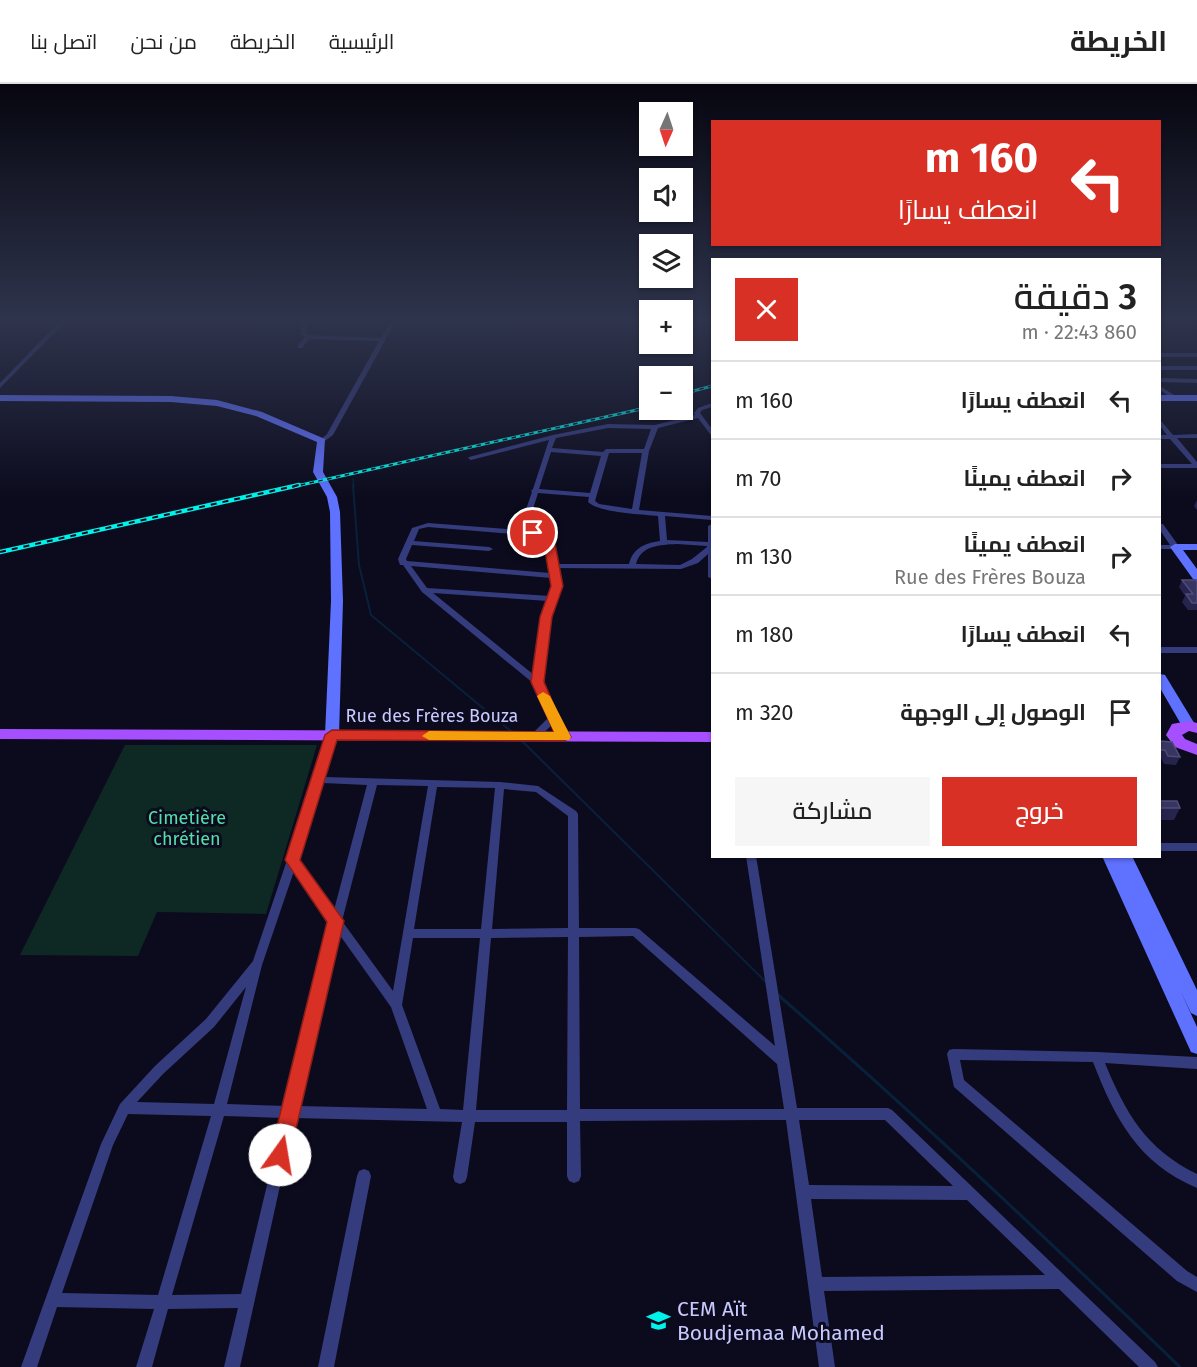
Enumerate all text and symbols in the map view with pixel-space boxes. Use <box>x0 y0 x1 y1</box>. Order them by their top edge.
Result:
text: الخريطة <box>1070 25 1167 58</box>
text: اتصل بنا <box>30 29 97 55</box>
text: من نحن <box>130 29 197 55</box>
text: الخريطة <box>230 29 296 55</box>
text: الرئيسية <box>329 29 395 55</box>
north arrow <box>639 102 693 156</box>
map controls <box>639 102 693 420</box>
text: 160 m <box>925 133 1038 183</box>
icon: left <box>1059 144 1137 222</box>
button: sound <box>639 168 693 222</box>
text: انعطف يسارًا <box>898 194 1038 226</box>
button: layers <box>639 234 693 288</box>
text: 3 دقيقة <box>1014 275 1137 319</box>
button: close <box>735 278 798 341</box>
button: + <box>639 300 693 354</box>
text: 860 m · 22:43 <box>1022 320 1137 344</box>
button: − <box>639 366 693 420</box>
icon: left <box>1104 384 1137 417</box>
text: 160 m <box>735 387 793 414</box>
text: انعطف يسارًا <box>961 387 1086 414</box>
icon: right <box>1104 462 1137 495</box>
text: 70 m <box>735 465 781 492</box>
text: انعطف يمينًا <box>964 465 1086 492</box>
pin <box>507 507 558 558</box>
icon: arrive <box>516 516 549 549</box>
text: انعطف يمينًا <box>964 531 1086 558</box>
icon: right <box>1104 540 1137 573</box>
text: 130 m <box>735 543 792 570</box>
text: Rue des Frères Bouza <box>894 565 1086 589</box>
icon: left <box>1104 618 1137 651</box>
text: 180 m <box>735 621 794 648</box>
text: انعطف يسارًا <box>961 621 1086 648</box>
icon: arrive <box>1104 696 1137 729</box>
text: 320 m <box>735 699 794 726</box>
text: الوصول إلى الوجهة <box>900 699 1086 726</box>
street label: Rue des Frères Bouza <box>346 705 518 727</box>
button: مشاركة <box>735 777 930 846</box>
button: خروج <box>942 777 1137 846</box>
park label: Cimetière chrétien <box>148 807 226 850</box>
position arrow <box>248 1123 312 1187</box>
place label: CEM Aït Boudjemaa Mohamed <box>677 1296 885 1346</box>
school or university icon: CEM Aït Boudjemaa Mohamed <box>646 1308 672 1334</box>

